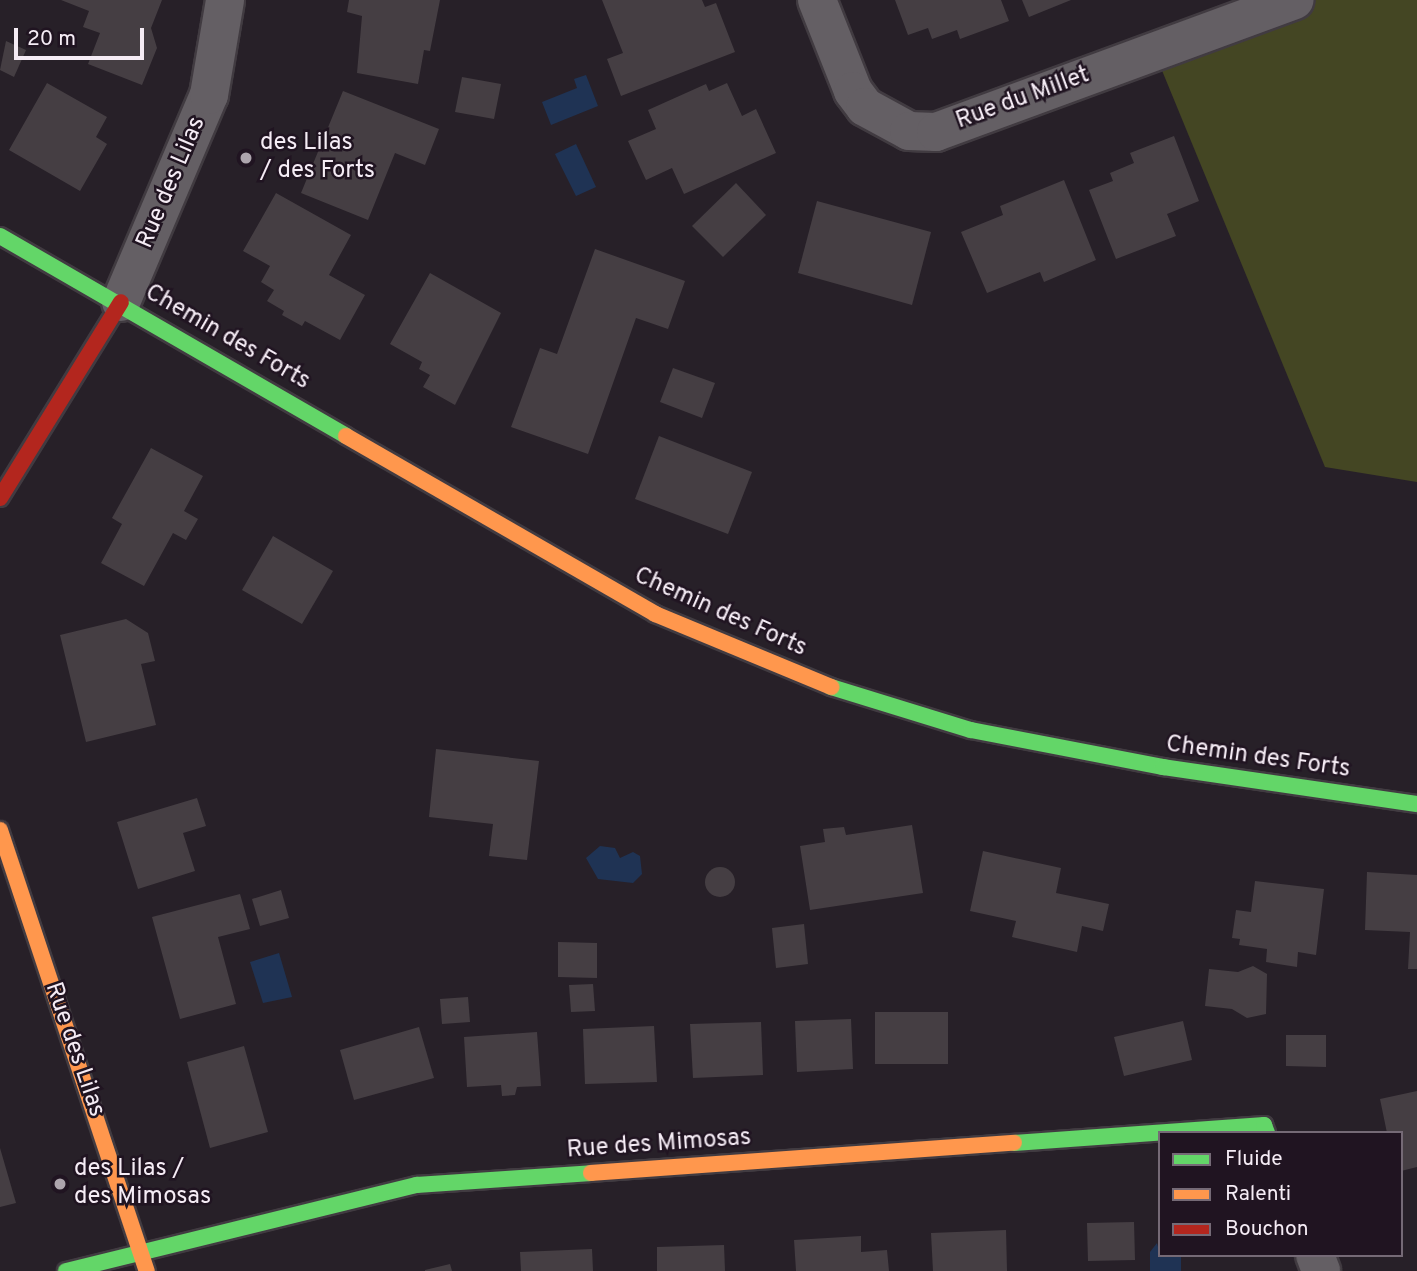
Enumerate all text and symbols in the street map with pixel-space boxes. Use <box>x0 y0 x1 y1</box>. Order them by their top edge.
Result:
scale bar <box>18 14 147 58</box>
text: 20 m <box>27 26 76 53</box>
street label: Rue du Millet <box>952 62 1094 136</box>
street label: Rue des Lilas <box>131 113 213 253</box>
place label: des Lilas / des Forts <box>260 130 375 186</box>
marker: des Lilas / des Forts <box>238 150 254 166</box>
street label: Chemin des Forts <box>139 279 315 397</box>
street label: Chemin des Forts <box>629 562 811 664</box>
street label: Chemin des Forts <box>1164 731 1352 785</box>
street label: Rue des Lilas <box>38 979 110 1121</box>
street label: Rue des Mimosas <box>566 1124 752 1166</box>
legend <box>1158 1131 1403 1257</box>
text: Fluide <box>1225 1146 1283 1173</box>
place label: des Lilas / des Mimosas <box>74 1156 211 1212</box>
marker: des Lilas / des Mimosas <box>52 1176 68 1192</box>
text: Ralenti <box>1225 1181 1291 1208</box>
text: Bouchon <box>1225 1216 1308 1243</box>

